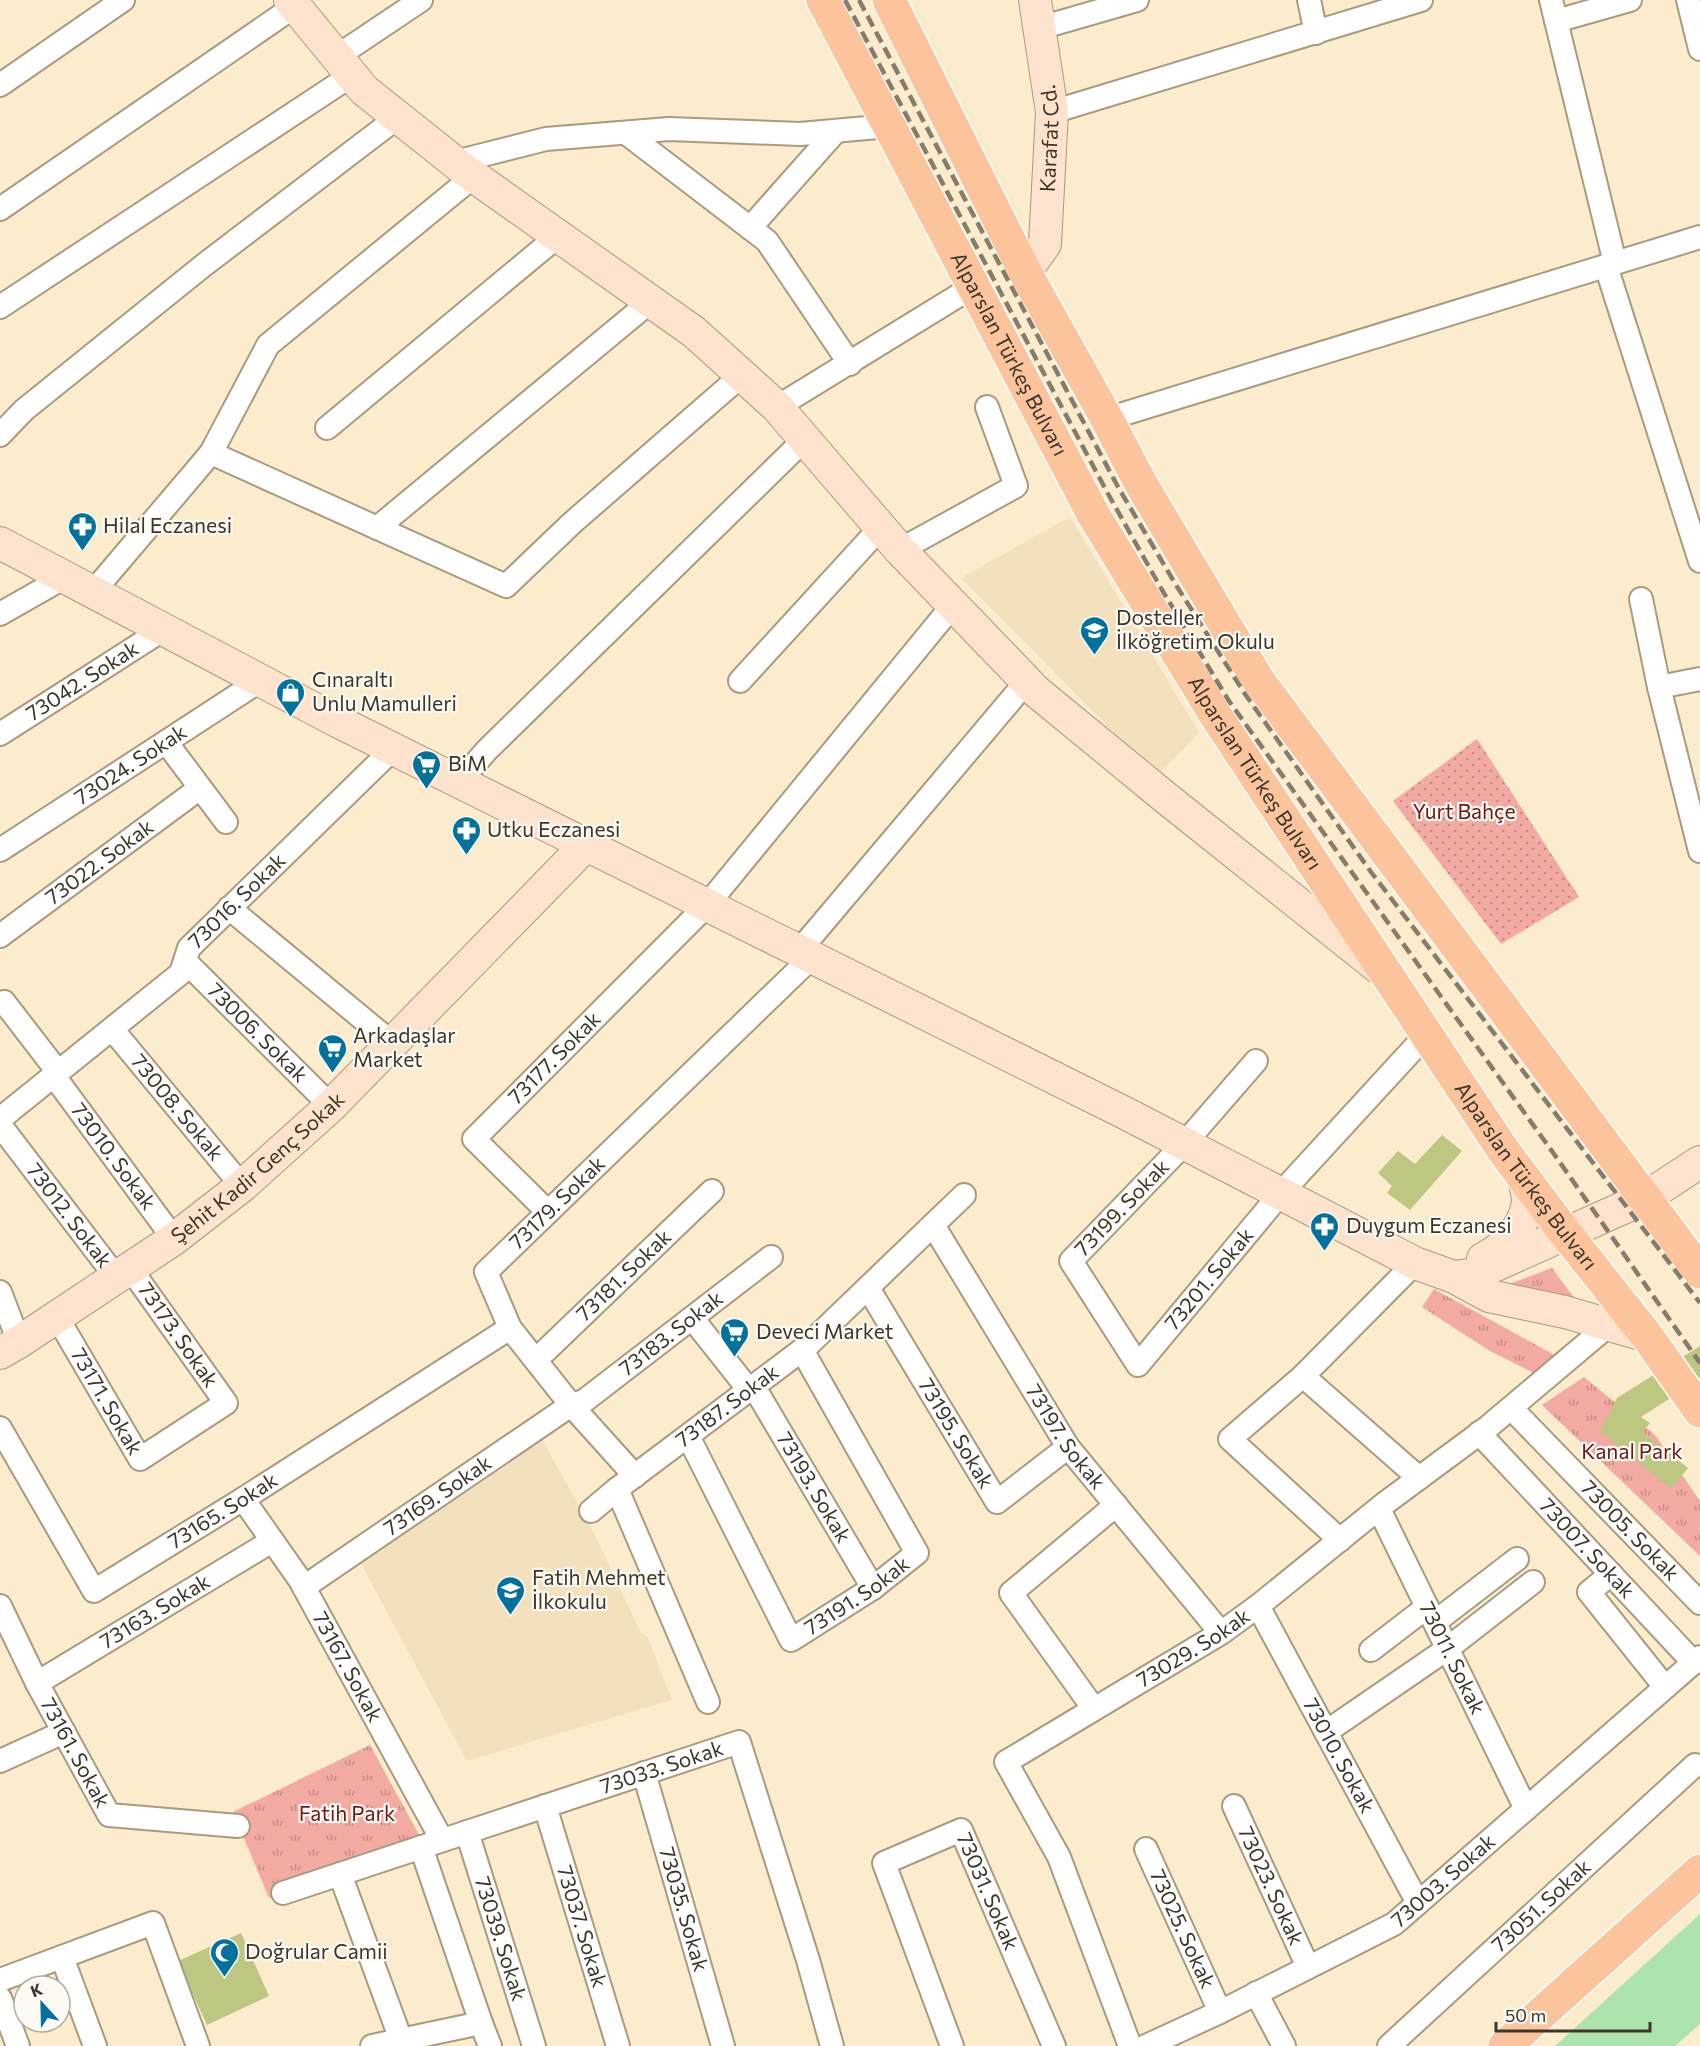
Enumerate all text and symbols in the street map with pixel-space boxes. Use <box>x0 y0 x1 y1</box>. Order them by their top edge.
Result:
street label: Karafat Cd. <box>1034 84 1064 193</box>
street label: Alparslan Türkeş Bulvarı <box>947 247 1074 460</box>
pharmacy icon: Hilal Eczanesi <box>66 510 98 552</box>
place label: Hilal Eczanesi <box>103 512 232 537</box>
place label: Dosteller İlköğretim Okulu <box>1116 604 1275 653</box>
school or university icon: Dosteller İlköğretim Okulu <box>1079 614 1111 656</box>
street label: 73042. Sokak <box>21 635 143 725</box>
place label: Cınaraltı Unlu Mamulleri <box>312 666 457 715</box>
street label: Alparslan Türkeş Bulvarı <box>1183 671 1328 874</box>
shop icon: Cınaraltı Unlu Mamulleri <box>275 676 307 718</box>
street label: 73024. Sokak <box>69 718 190 809</box>
supermarket icon: BiM <box>411 748 443 790</box>
place label: BiM <box>448 750 487 775</box>
park label: Yurt Bahçe <box>1412 798 1516 823</box>
street label: 73022. Sokak <box>40 813 158 909</box>
pharmacy icon: Utku Eczanesi <box>450 814 482 856</box>
place label: Utku Eczanesi <box>487 816 620 841</box>
street label: 73016. Sokak <box>182 847 290 953</box>
street label: 73006. Sokak <box>203 977 314 1087</box>
street label: 73177. Sokak <box>502 1006 605 1109</box>
place label: Arkadaşlar Market <box>353 1022 456 1071</box>
supermarket icon: Arkadaşlar Market <box>316 1032 348 1074</box>
street label: 73008. Sokak <box>127 1048 229 1165</box>
street label: Alparslan Türkeş Bulvarı <box>1450 1077 1604 1274</box>
street label: Şehit Kadir Genç Sokak <box>165 1086 349 1248</box>
street label: 73010. Sokak <box>67 1097 162 1214</box>
street label: 73179. Sokak <box>503 1150 609 1254</box>
street label: 73199. Sokak <box>1069 1153 1173 1261</box>
street label: 73012. Sokak <box>22 1157 118 1272</box>
pharmacy icon: Duygum Eczanesi <box>1309 1210 1341 1252</box>
place label: Duygum Eczanesi <box>1346 1212 1512 1237</box>
street label: 73201. Sokak <box>1159 1222 1258 1334</box>
street label: 73181. Sokak <box>571 1223 675 1325</box>
street label: 73173. Sokak <box>134 1277 225 1391</box>
street label: 73183. Sokak <box>614 1285 727 1380</box>
supermarket icon: Deveci Market <box>719 1316 751 1358</box>
place label: Deveci Market <box>756 1318 893 1343</box>
street label: 73171. Sokak <box>67 1343 149 1459</box>
street label: 73187. Sokak <box>670 1358 783 1452</box>
street label: 73195. Sokak <box>914 1373 1000 1492</box>
street label: 73197. Sokak <box>1022 1379 1111 1494</box>
street label: 73193. Sokak <box>773 1427 857 1547</box>
park label: Kanal Park <box>1581 1438 1683 1463</box>
street label: 73169. Sokak <box>378 1449 496 1540</box>
street label: 73165. Sokak <box>163 1466 282 1553</box>
street label: 73005. Sokak <box>1577 1474 1685 1585</box>
street label: 73007. Sokak <box>1535 1492 1641 1603</box>
street label: 73191. Sokak <box>799 1550 914 1639</box>
place label: Fatih Mehmet İlkokulu <box>532 1564 666 1613</box>
street label: 73163. Sokak <box>95 1568 214 1653</box>
school or university icon: Fatih Mehmet İlkokulu <box>495 1574 527 1616</box>
street label: 73011. Sokak <box>1415 1597 1492 1718</box>
street label: 73029. Sokak <box>1132 1602 1254 1692</box>
street label: 73167. Sokak <box>309 1607 389 1726</box>
street label: 73161. Sokak <box>36 1693 116 1811</box>
street label: 73010. Sokak <box>1299 1693 1381 1817</box>
street label: 73033. Sokak <box>597 1734 726 1798</box>
park label: Fatih Park <box>299 1800 395 1825</box>
street label: 73023. Sokak <box>1234 1822 1310 1949</box>
street label: 73031. Sokak <box>953 1828 1025 1953</box>
street label: 73003. Sokak <box>1385 1828 1500 1932</box>
street label: 73035. Sokak <box>655 1844 715 1974</box>
street label: 73051. Sokak <box>1486 1853 1595 1957</box>
street label: 73037. Sokak <box>553 1862 613 1990</box>
street label: 73025. Sokak <box>1146 1865 1222 1992</box>
street label: 73039. Sokak <box>471 1873 533 2004</box>
mosque icon: Doğrular Camii <box>208 1936 240 1978</box>
place label: Doğrular Camii <box>245 1938 388 1963</box>
north arrow <box>12 1974 72 2034</box>
text: K <box>27 1979 45 2001</box>
scale bar <box>1496 1995 1650 2033</box>
text: 50 m <box>1505 2004 1546 2026</box>

